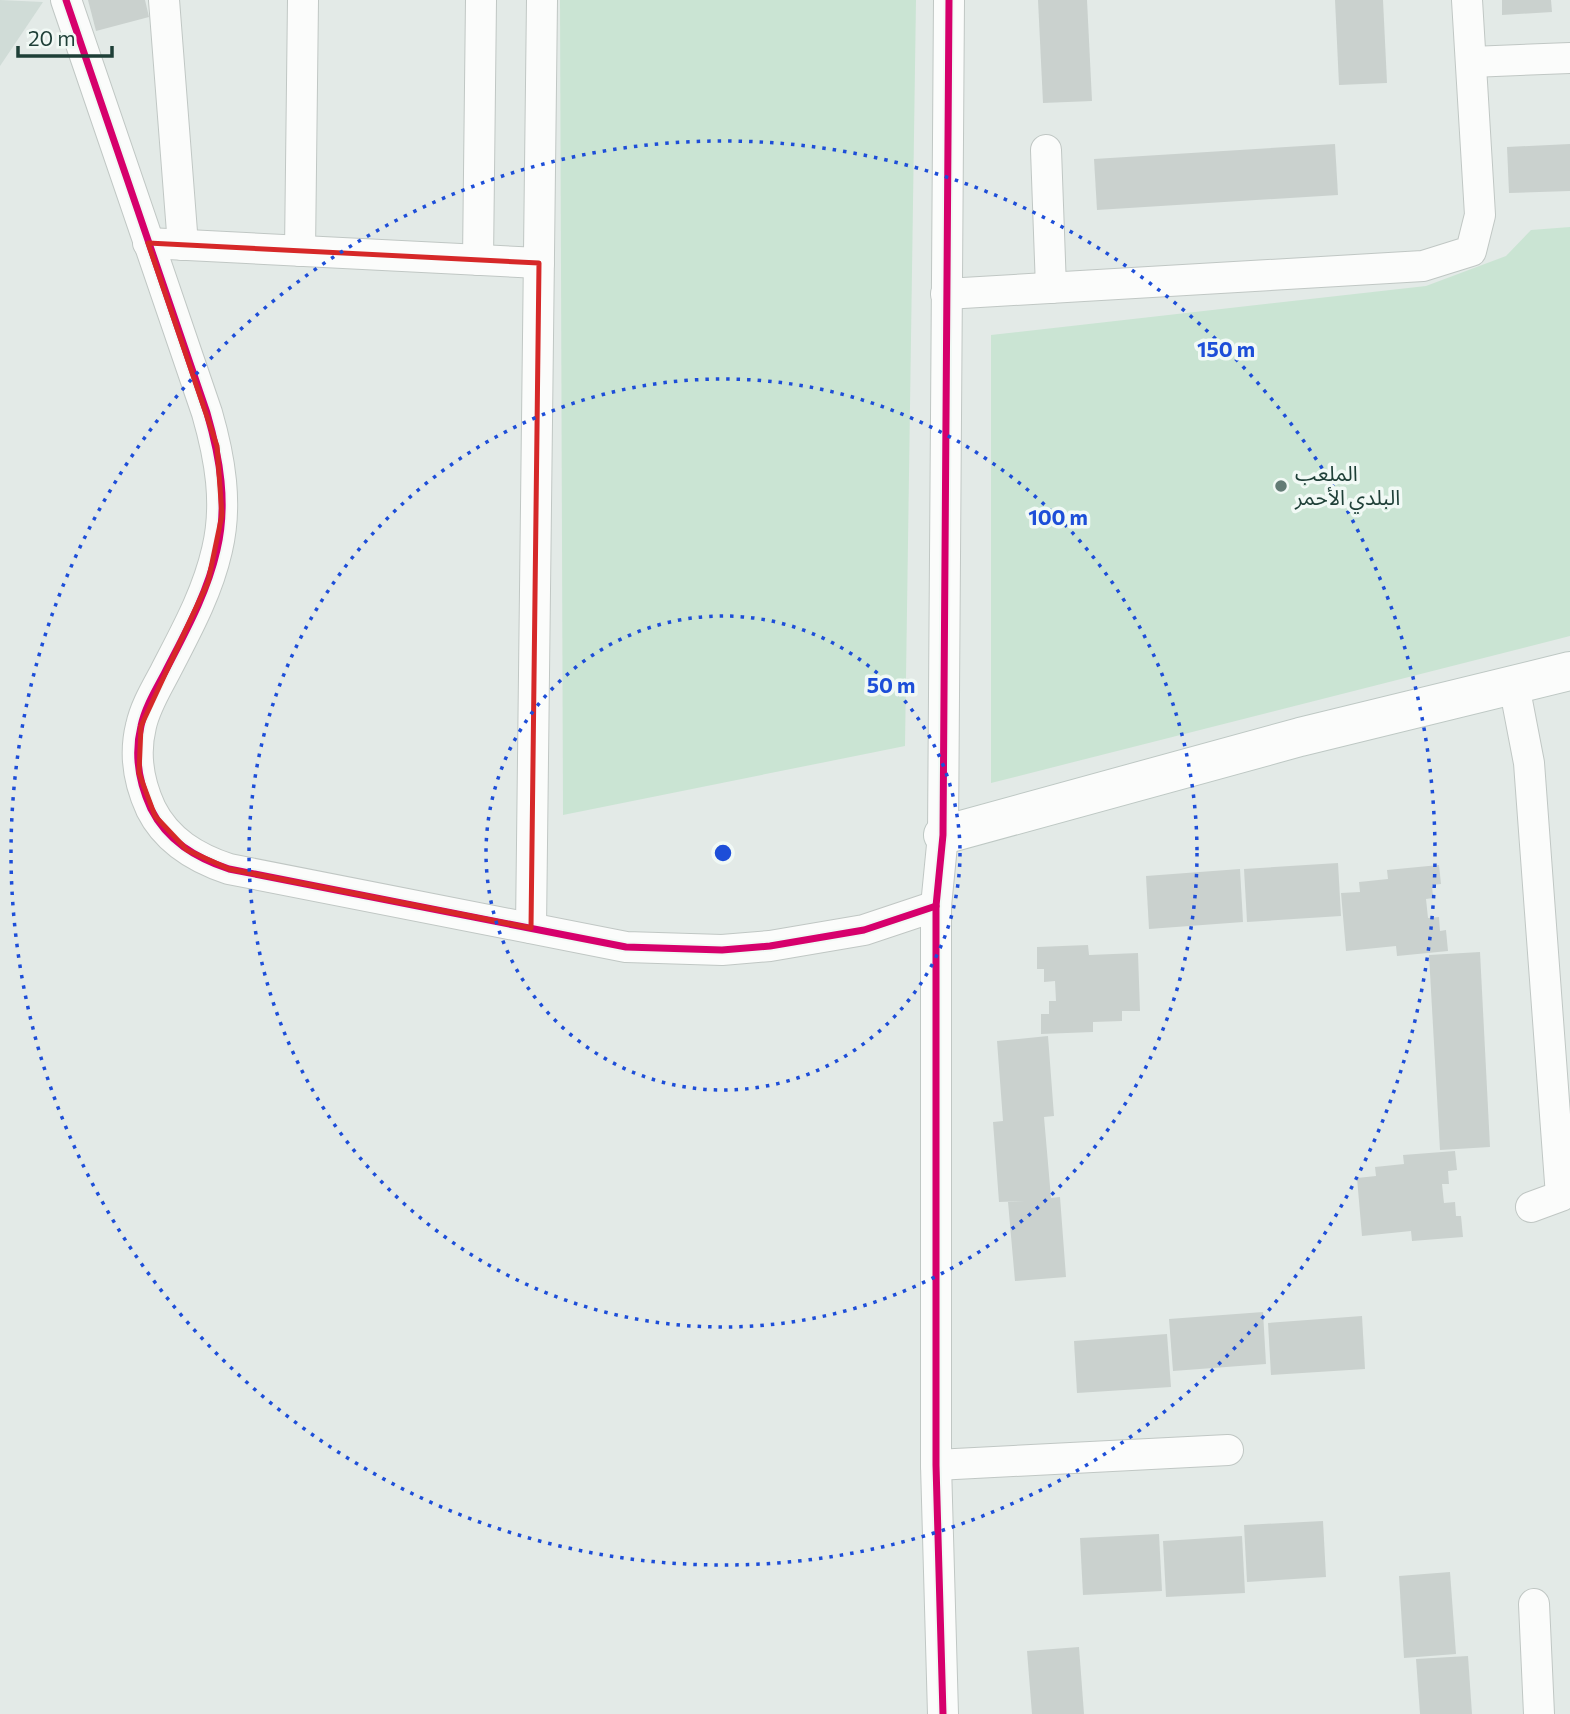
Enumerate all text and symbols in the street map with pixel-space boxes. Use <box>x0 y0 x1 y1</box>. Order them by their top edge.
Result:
scale bar <box>18 14 112 58</box>
text: 20 m <box>28 25 76 50</box>
text: 150 m <box>1197 336 1255 361</box>
place label: الملعب البلدي الأحمر <box>1294 460 1400 514</box>
marker: الملعب البلدي الأحمر <box>1273 478 1289 494</box>
text: 100 m <box>1028 504 1088 529</box>
text: 50 m <box>867 672 915 697</box>
centre of rings <box>711 841 735 865</box>

